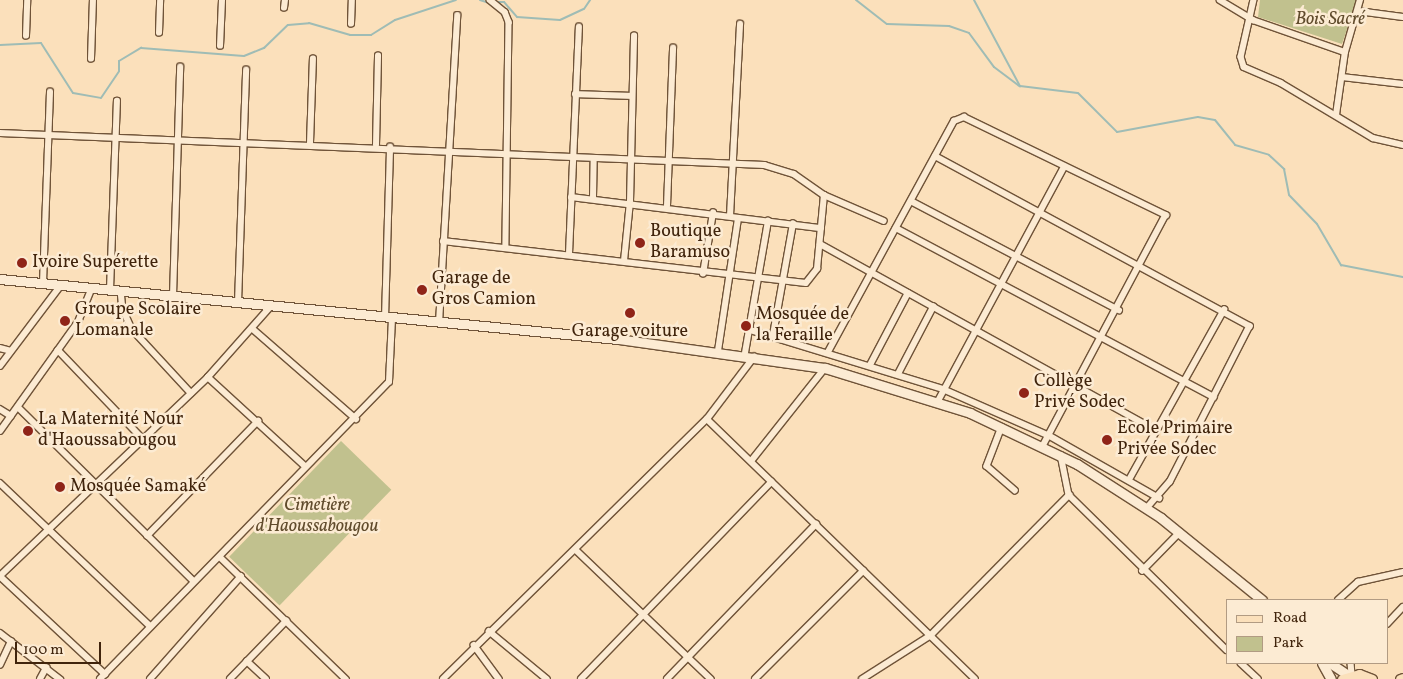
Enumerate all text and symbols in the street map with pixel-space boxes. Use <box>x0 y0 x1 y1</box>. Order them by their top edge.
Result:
park label: Bois Sacré <box>1295 9 1365 31</box>
place label: Boutique Baramuso <box>650 222 730 264</box>
marker: Boutique Baramuso <box>634 237 646 249</box>
place label: Ivoire Supérette <box>32 252 158 274</box>
marker: Ivoire Supérette <box>16 257 28 269</box>
place label: Garage de Gros Camion <box>432 269 536 312</box>
marker: Garage de Gros Camion <box>416 284 428 296</box>
place label: Groupe Scolaire Lomanale <box>75 300 201 342</box>
place label: Mosquée de la Feraille <box>756 305 849 348</box>
marker: Garage voiture <box>624 307 636 319</box>
marker: Groupe Scolaire Lomanale <box>59 315 71 327</box>
marker: Mosquée de la Feraille <box>740 320 752 332</box>
place label: Garage voiture <box>572 321 688 343</box>
place label: Collège Privé Sodec <box>1034 372 1125 414</box>
marker: Collège Privé Sodec <box>1018 387 1030 399</box>
place label: La Maternité Nour d'Haoussabougou <box>38 410 183 452</box>
place label: Ecole Primaire Privée Sodec <box>1117 419 1233 462</box>
marker: La Maternité Nour d'Haoussabougou <box>22 425 34 437</box>
marker: Ecole Primaire Privée Sodec <box>1101 434 1113 446</box>
place label: Mosquée Samaké <box>70 476 206 498</box>
marker: Mosquée Samaké <box>54 481 66 493</box>
park label: Cimetière d'Haoussabougou <box>256 496 378 538</box>
legend <box>1226 599 1388 664</box>
text: Road <box>1273 608 1307 629</box>
scale bar <box>18 632 104 664</box>
text: Park <box>1273 633 1304 654</box>
text: 100 m <box>23 640 63 661</box>

